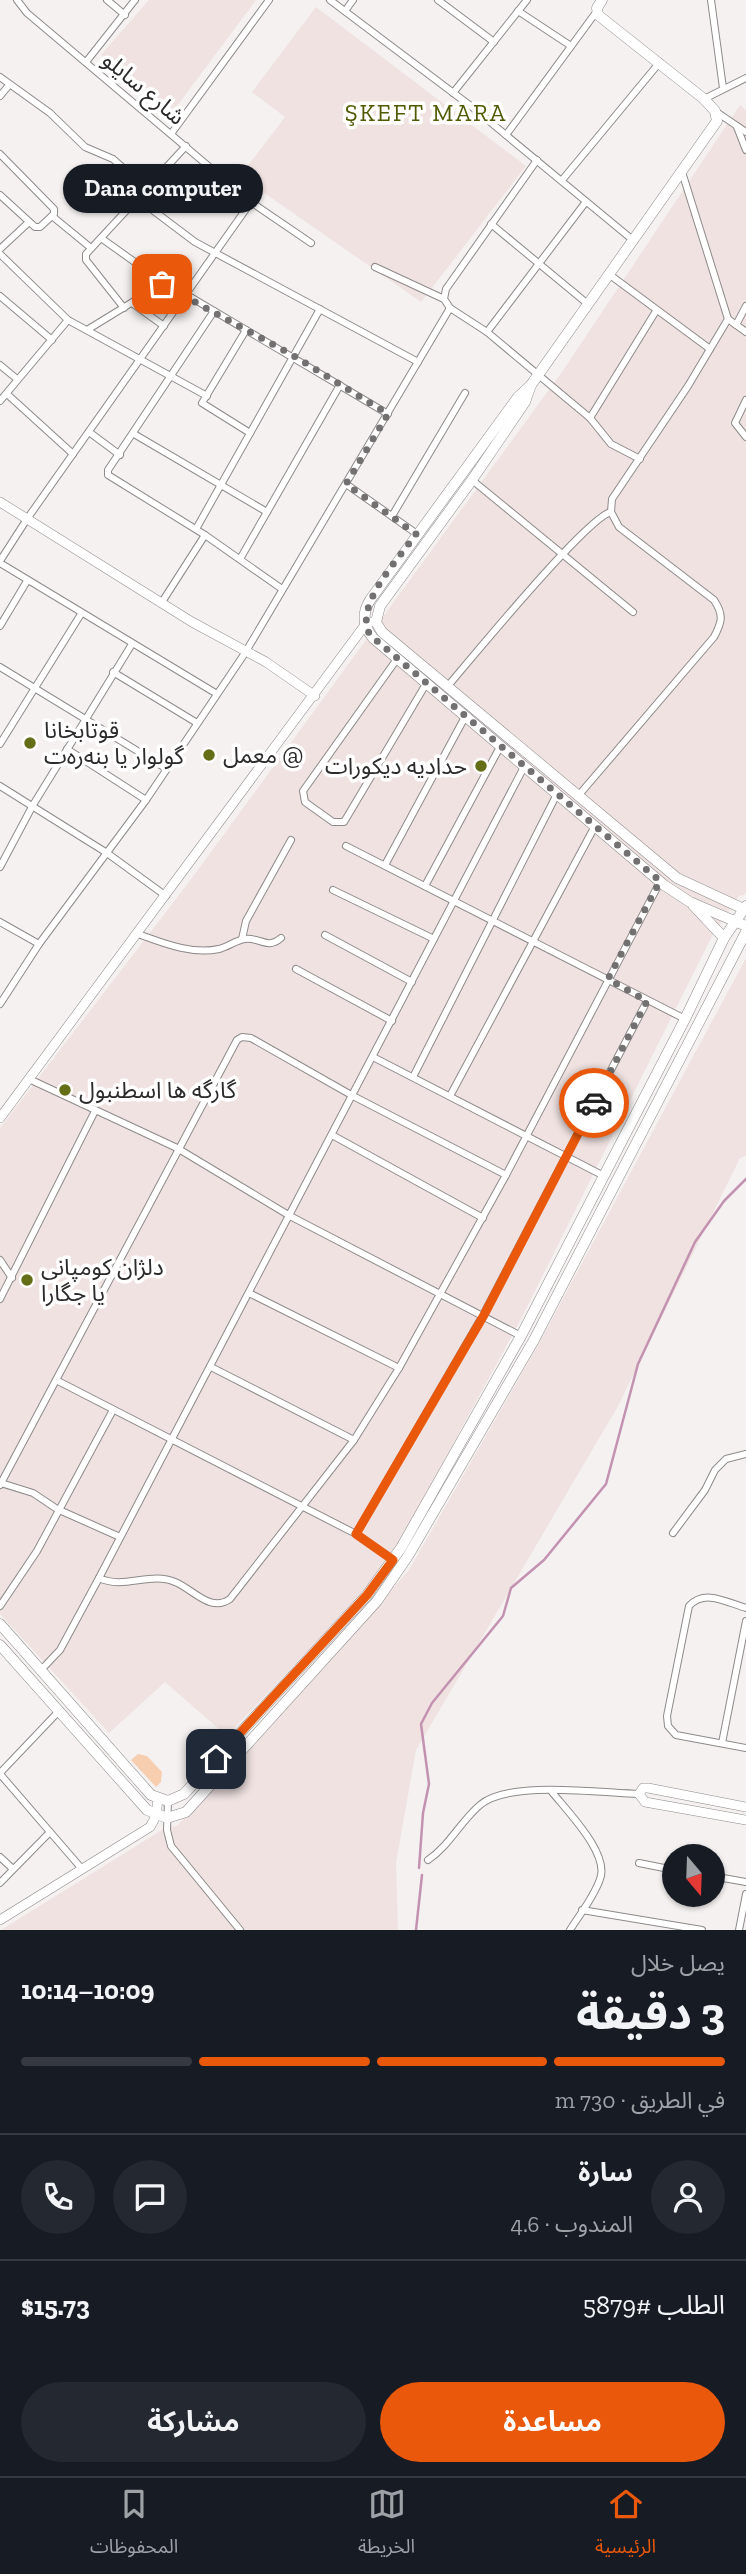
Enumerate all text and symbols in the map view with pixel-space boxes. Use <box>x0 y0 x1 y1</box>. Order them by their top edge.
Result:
street label: شارع سايلو <box>95 45 191 133</box>
district label: ŞKEFT MARA <box>345 98 507 127</box>
callout: Dana computer <box>62 165 262 214</box>
text: Dana computer <box>84 174 242 202</box>
pin <box>132 254 192 314</box>
icon: bag <box>143 265 181 303</box>
place label: قوتابخانا گولوار یا بنەرەت <box>44 716 185 770</box>
marker: قوتابخانا گولوار یا بنەرەت <box>22 735 38 751</box>
place label: معمل @ <box>223 741 303 769</box>
marker: معمل @ <box>201 747 217 763</box>
place label: حداديه ديكورات <box>325 752 467 780</box>
marker: حداديه ديكورات <box>473 758 489 774</box>
courier <box>559 1068 629 1138</box>
place label: گارگه ها اسطنبول <box>79 1076 237 1104</box>
marker: گارگه ها اسطنبول <box>57 1082 73 1098</box>
icon: car <box>575 1084 613 1122</box>
place label: دلژان کومپانی یا جگارا <box>41 1253 164 1307</box>
marker: دلژان کومپانی یا جگارا <box>19 1272 35 1288</box>
pin <box>186 1729 246 1789</box>
icon: home <box>197 1740 235 1778</box>
north arrow <box>662 1844 724 1908</box>
map controls <box>662 1844 725 1907</box>
text: يصل خلال <box>631 1949 725 1977</box>
text: 10:09–10:14 <box>21 1974 154 2006</box>
text: 3 دقيقة <box>576 1986 725 2041</box>
text: في الطريق · 730 m <box>555 2086 725 2114</box>
text: سارة <box>578 2156 633 2188</box>
button: phone <box>21 2160 95 2234</box>
button: chat <box>113 2160 187 2234</box>
button: person <box>651 2160 725 2234</box>
text: المندوب · 4.6 <box>510 2210 633 2238</box>
text: الطلب #5879 <box>583 2289 725 2321</box>
text: $15.73 <box>21 2290 90 2322</box>
button: مشاركة <box>21 2382 366 2462</box>
button: مساعدة <box>380 2382 725 2462</box>
tab: المحفوظات <box>90 2485 178 2567</box>
tab: الخريطة <box>358 2485 415 2567</box>
tab: الرئيسية <box>595 2485 656 2567</box>

